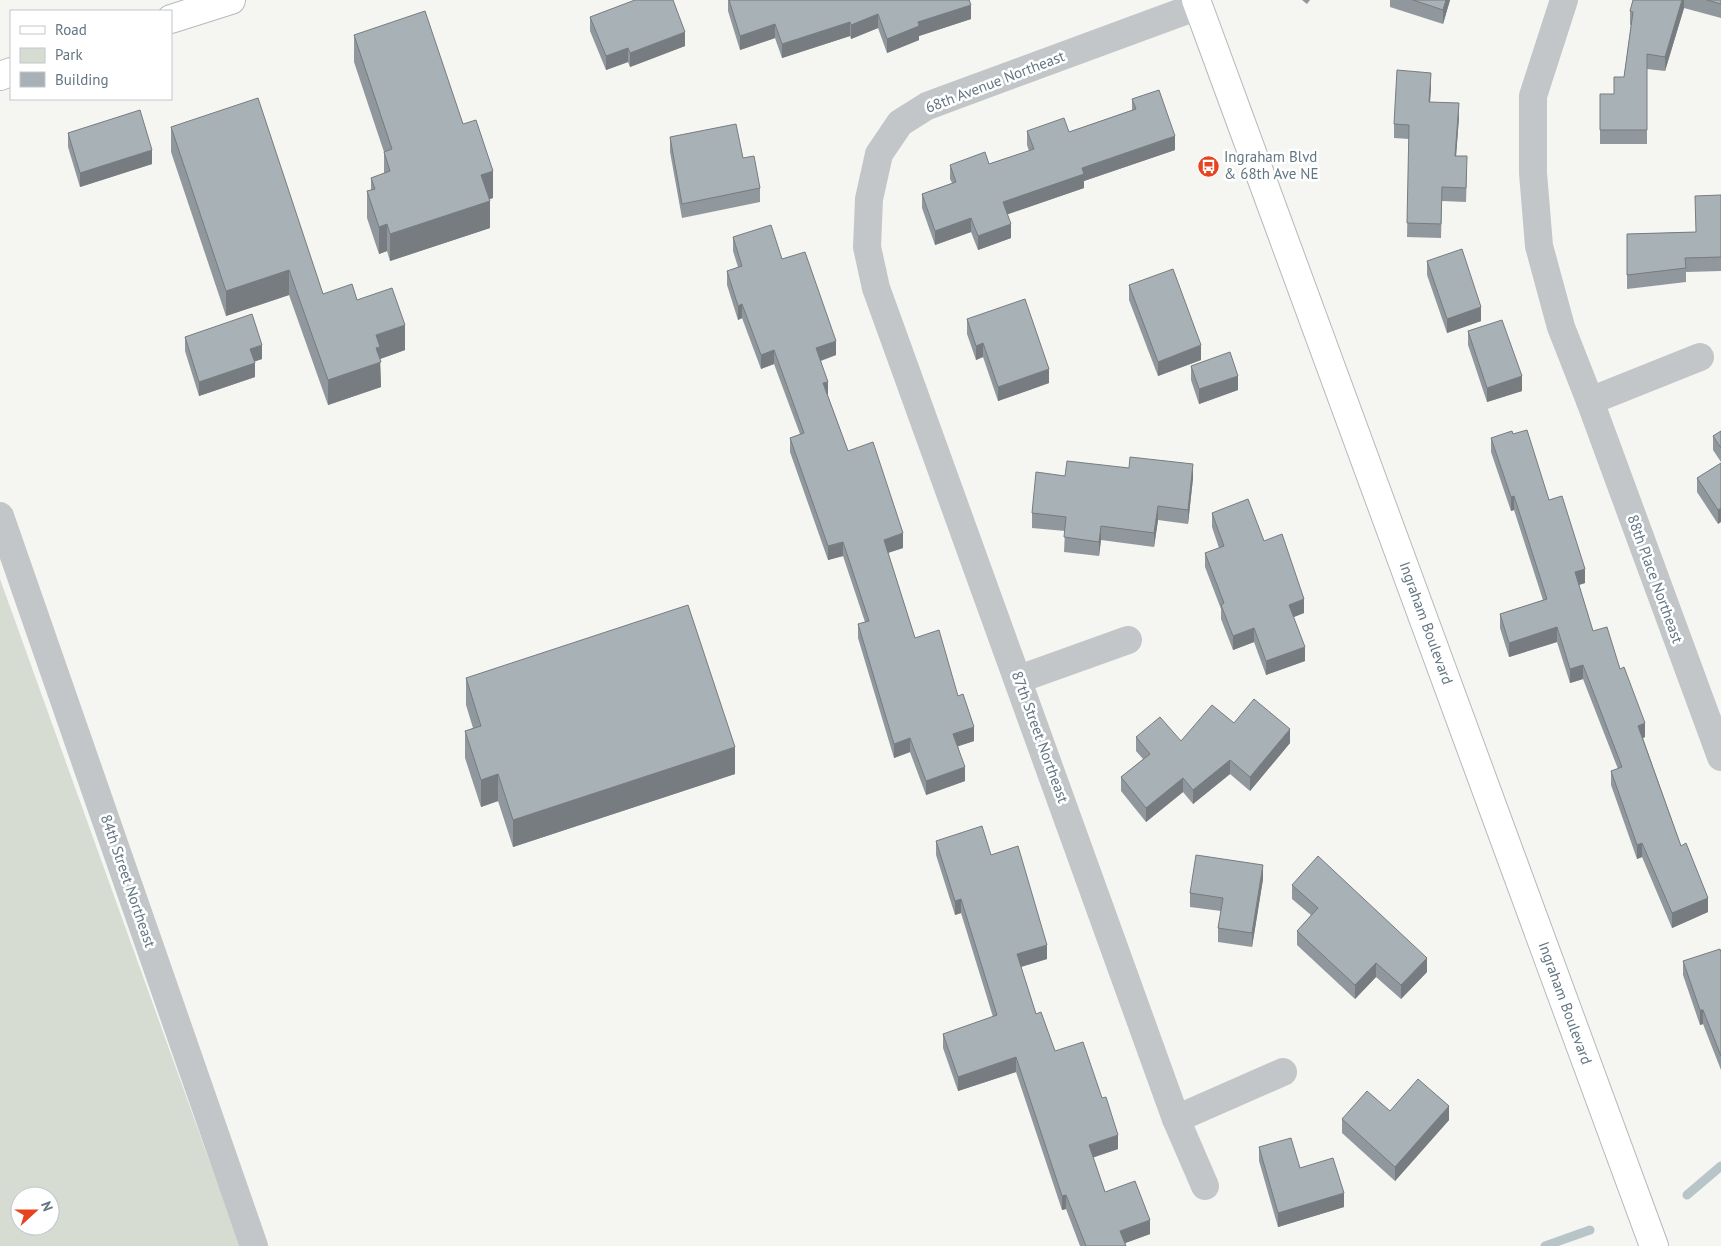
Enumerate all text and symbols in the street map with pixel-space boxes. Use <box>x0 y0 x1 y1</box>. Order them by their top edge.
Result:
legend <box>10 10 172 100</box>
text: Road <box>55 20 87 39</box>
text: Park <box>55 45 83 64</box>
street label: 68th Avenue Northeast <box>923 46 1067 117</box>
text: Building <box>55 70 109 89</box>
place label: Ingraham Blvd & 68th Ave NE <box>1224 147 1318 183</box>
bus stop icon: Ingraham Blvd & 68th Ave NE <box>1196 154 1220 178</box>
street label: 88th Place Northeast <box>1623 512 1688 646</box>
street label: Ingraham Boulevard <box>1395 559 1458 687</box>
street label: 87th Street Northeast <box>1008 668 1073 805</box>
street label: 84th Street Northeast <box>97 812 160 950</box>
street label: Ingraham Boulevard <box>1534 939 1597 1067</box>
north arrow <box>10 1186 60 1236</box>
text: N <box>37 1199 57 1214</box>

